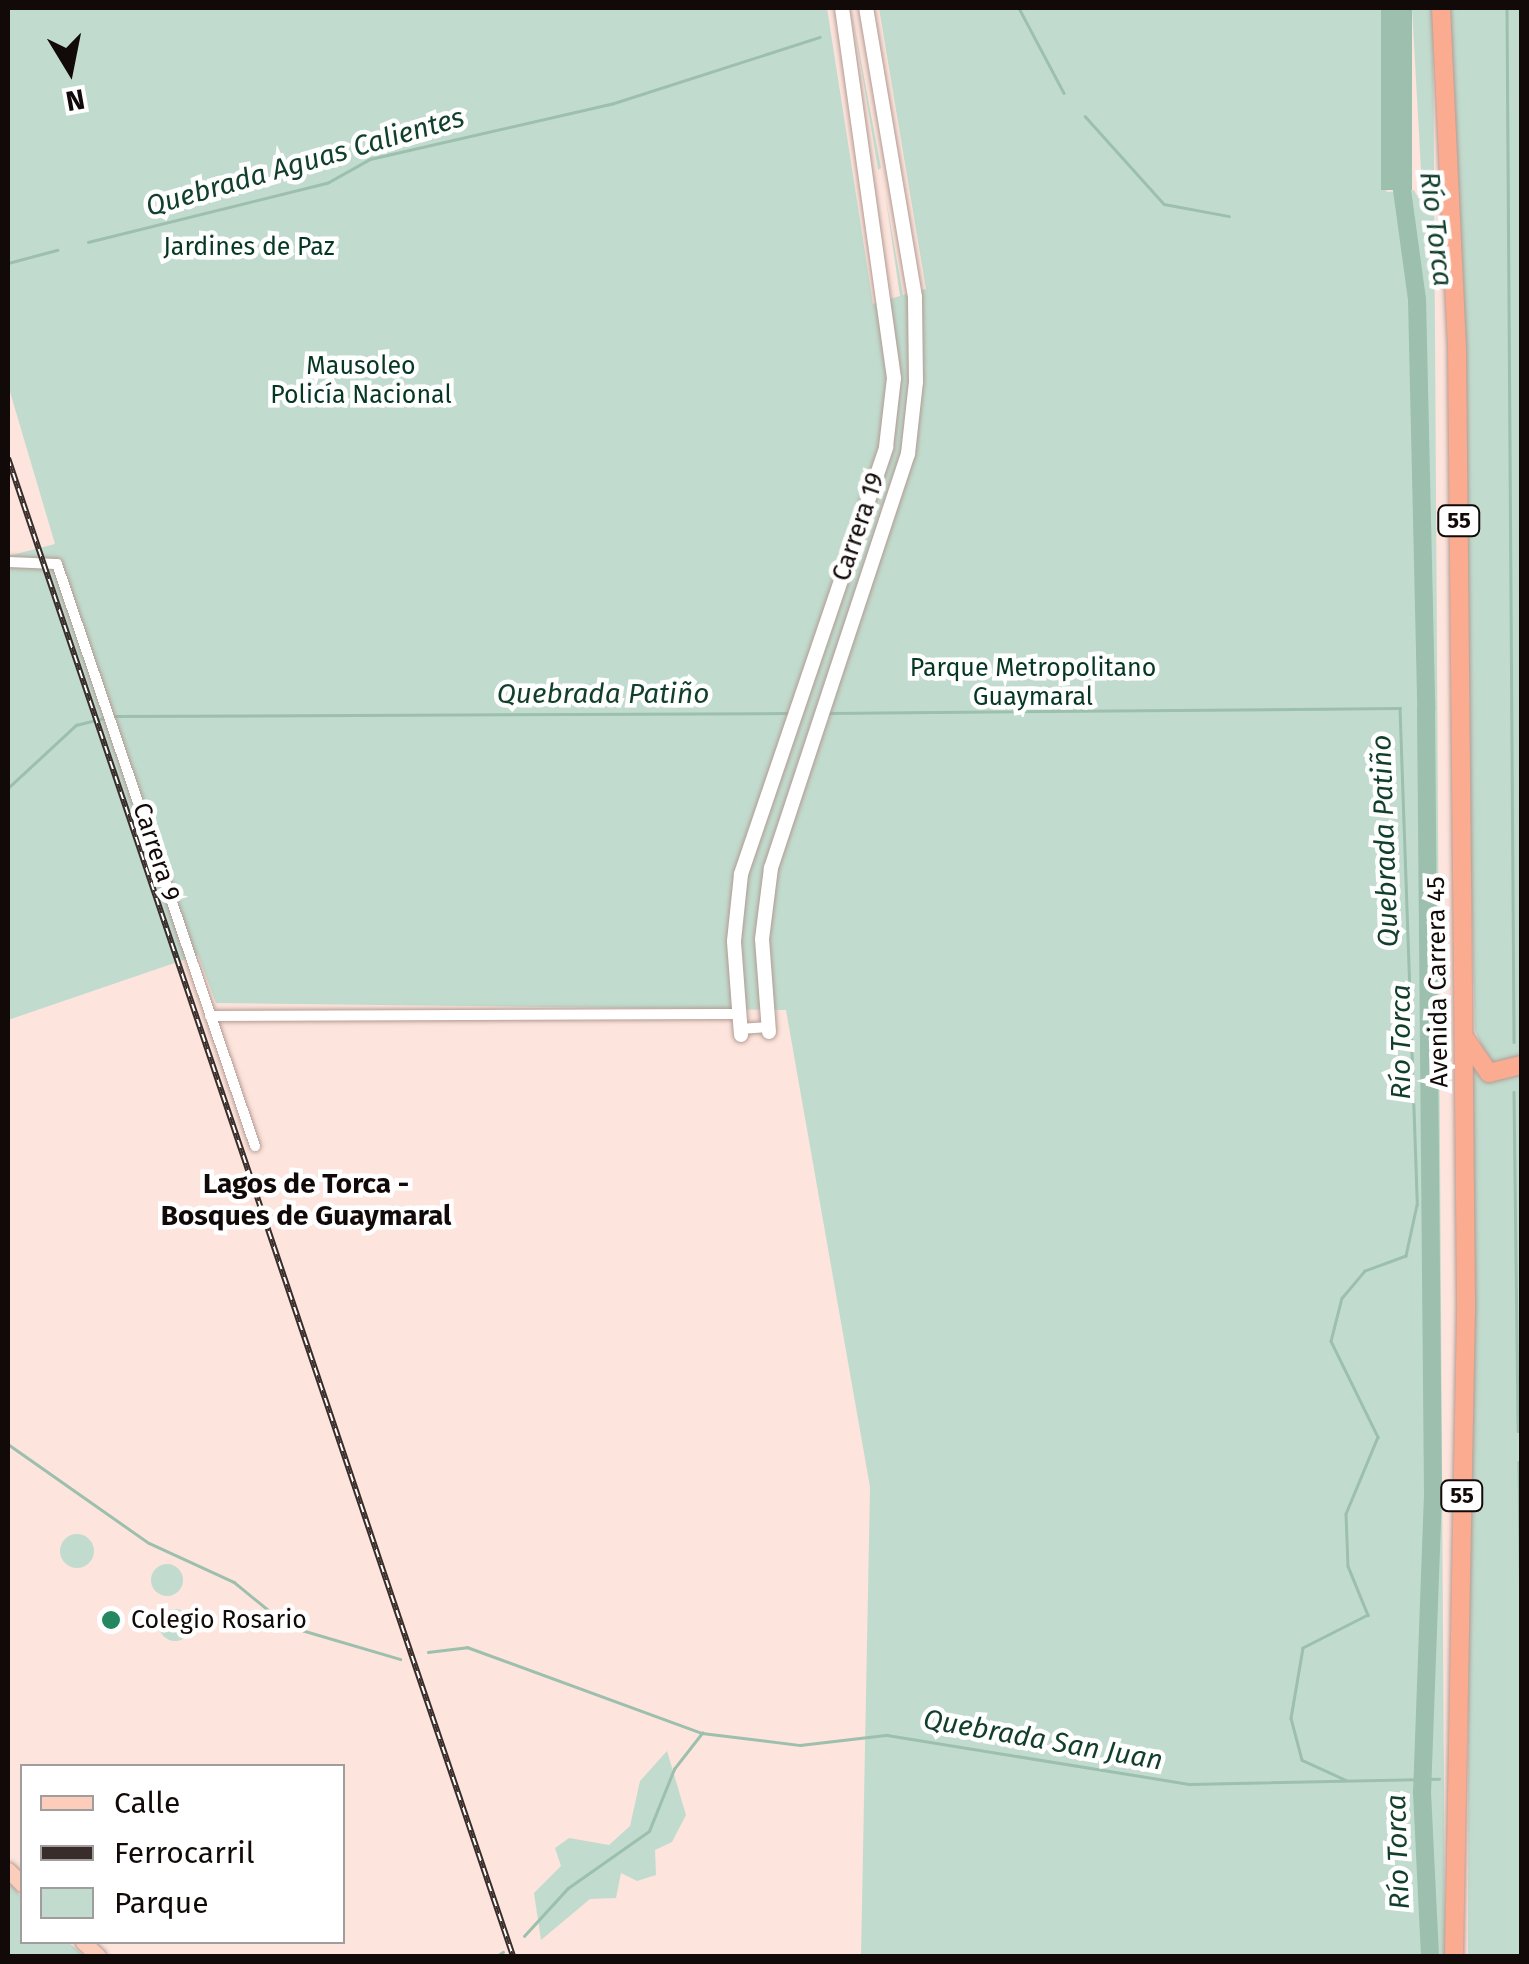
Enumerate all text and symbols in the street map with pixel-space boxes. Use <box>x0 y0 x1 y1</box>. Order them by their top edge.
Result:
north arrow <box>20 20 120 120</box>
text: N <box>63 82 87 118</box>
water label: Quebrada Aguas Calientes <box>142 100 468 224</box>
water label: Río Torca <box>1412 170 1460 288</box>
park label: Jardines de Paz <box>163 232 335 262</box>
park label: Mausoleo Policía Nacional <box>270 352 452 411</box>
street label: Carrera 19 <box>827 469 891 585</box>
road number: 55 <box>1436 504 1482 538</box>
park label: Parque Metropolitano Guaymaral <box>910 654 1156 713</box>
water label: Quebrada Patiño <box>497 677 709 711</box>
water label: Quebrada Patiño <box>1364 734 1406 948</box>
street label: Carrera 9 <box>126 799 186 905</box>
street label: Avenida Carrera 45 <box>1421 876 1455 1088</box>
water label: Río Torca <box>1384 984 1418 1100</box>
district label: Lagos de Torca - Bosques de Guaymaral <box>161 1167 451 1233</box>
road number: 55 <box>1440 1479 1484 1513</box>
place label: Colegio Rosario <box>131 1605 307 1635</box>
marker: Colegio Rosario <box>100 1609 122 1631</box>
water label: Quebrada San Juan <box>921 1702 1165 1778</box>
legend <box>20 1764 345 1944</box>
text: Calle <box>114 1785 180 1821</box>
water label: Río Torca <box>1379 1794 1417 1910</box>
text: Ferrocarril <box>114 1835 255 1871</box>
text: Parque <box>114 1885 209 1921</box>

